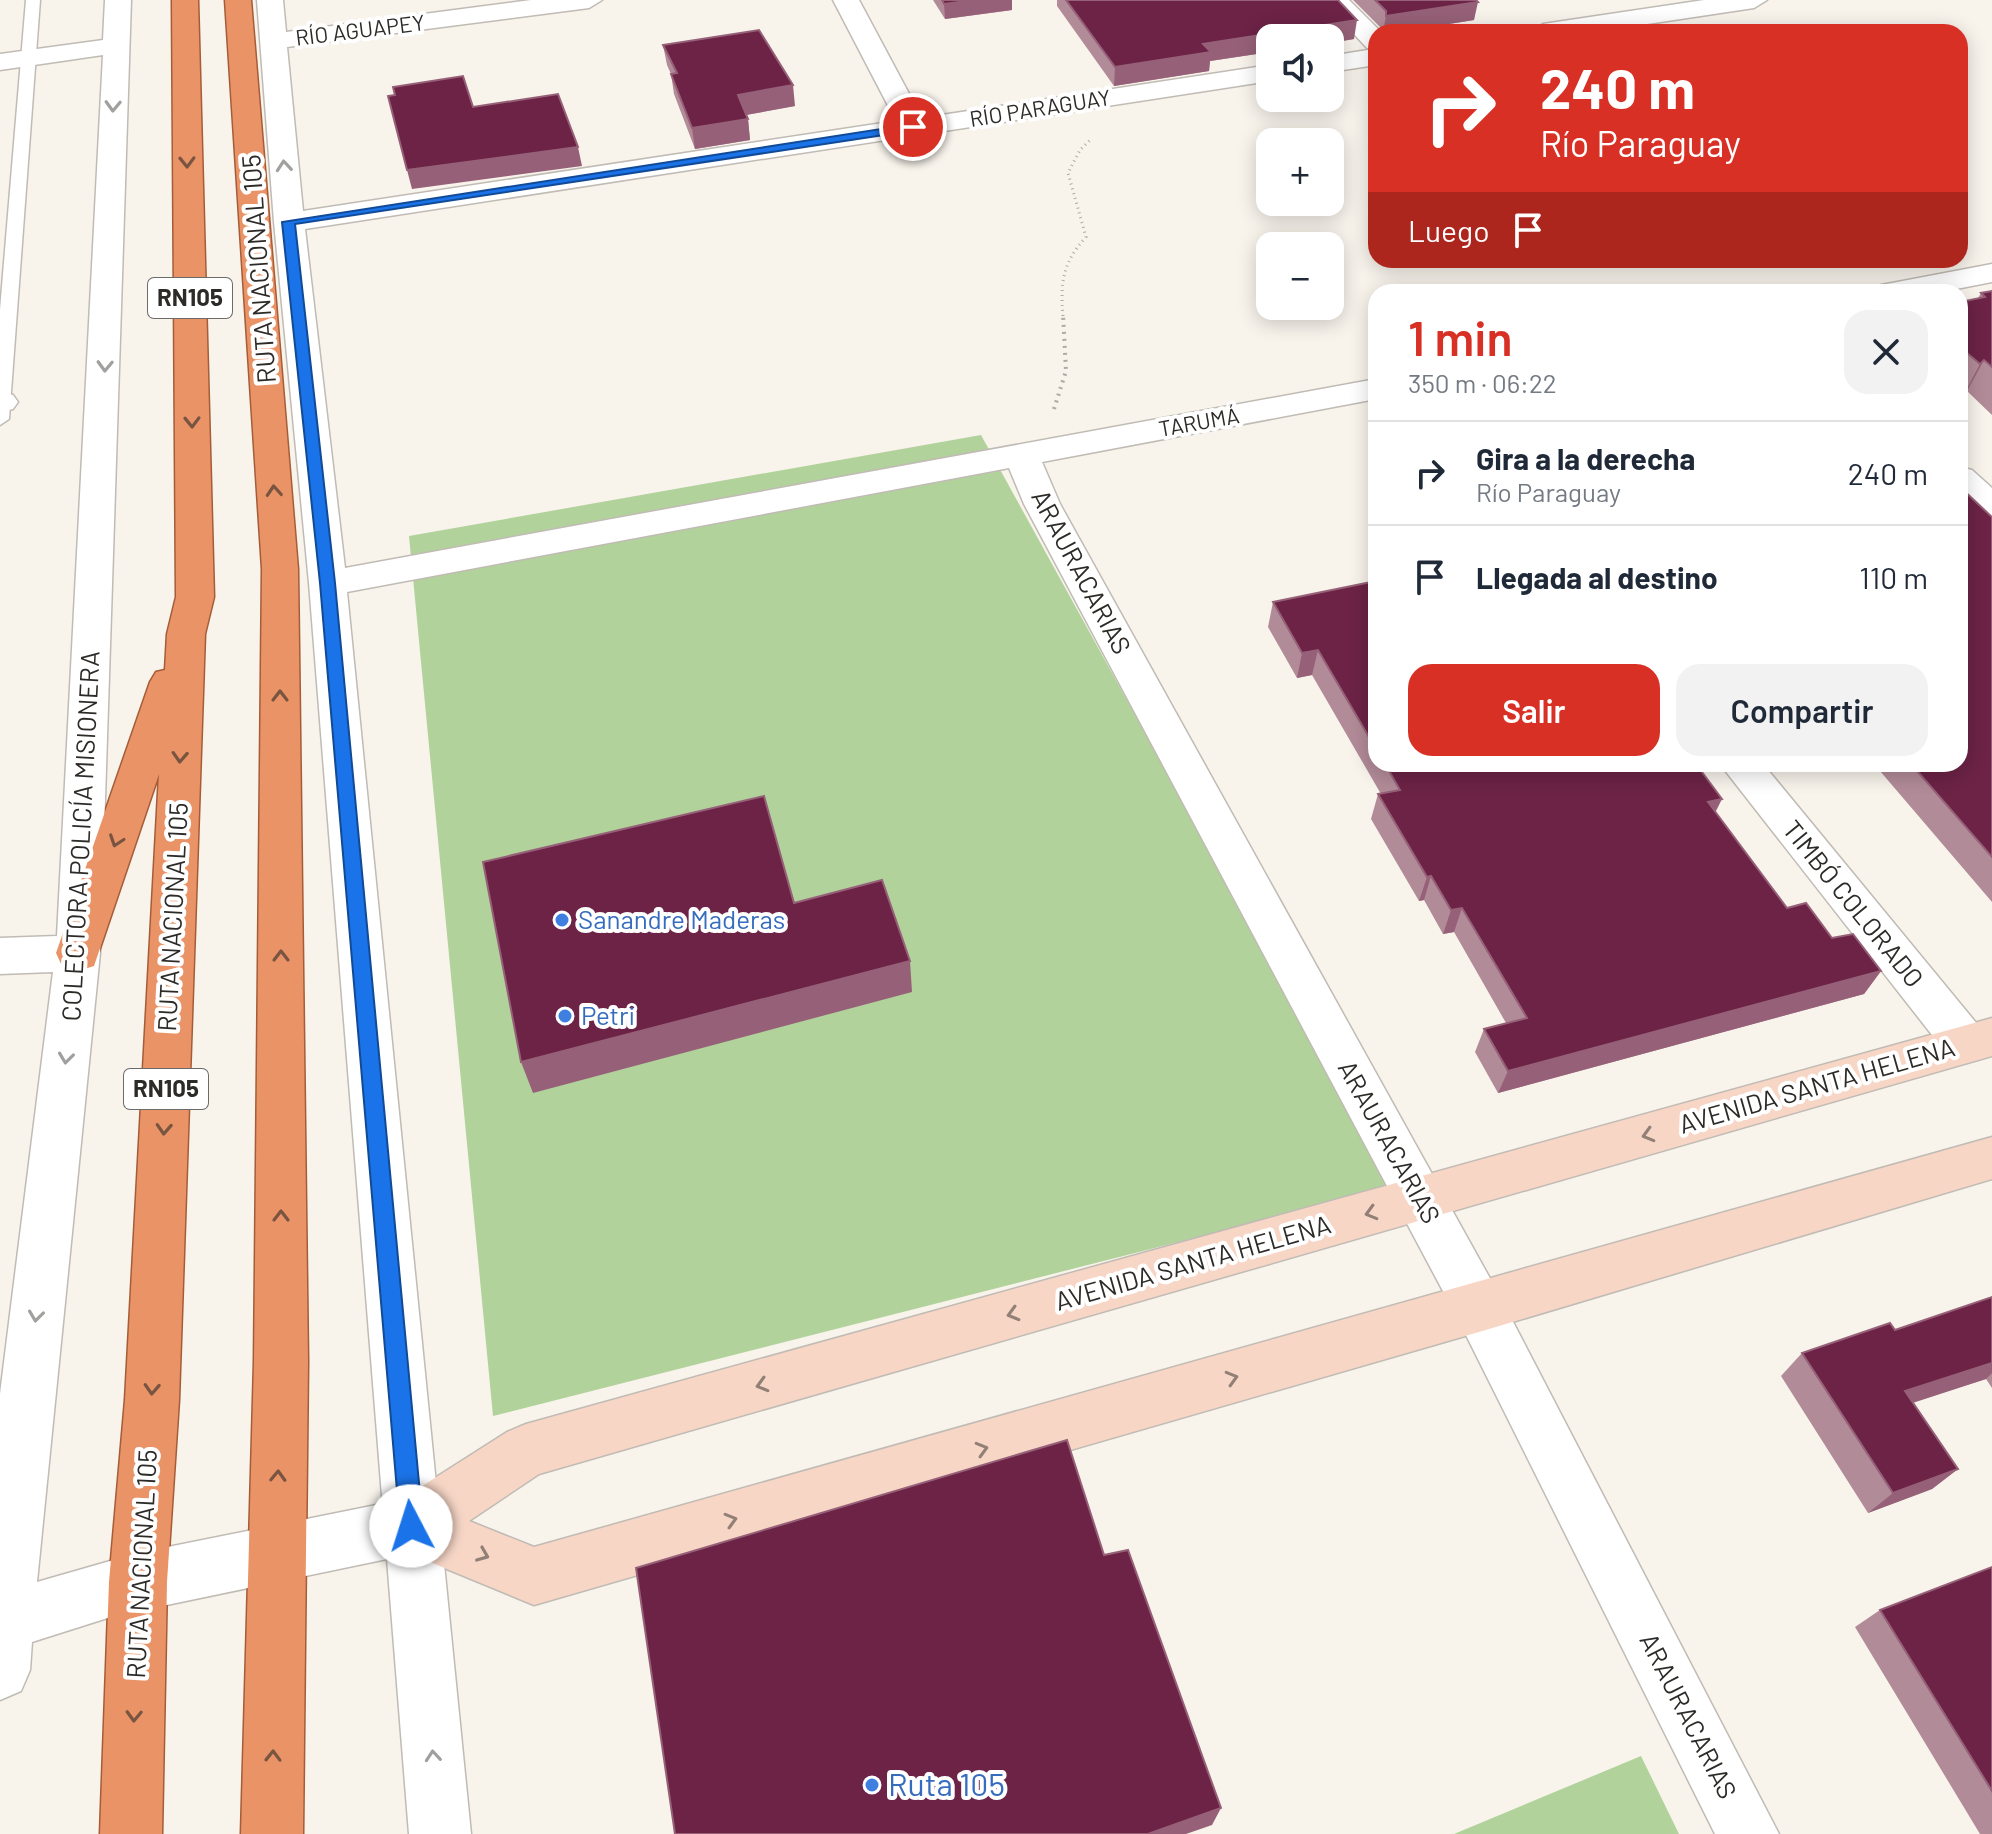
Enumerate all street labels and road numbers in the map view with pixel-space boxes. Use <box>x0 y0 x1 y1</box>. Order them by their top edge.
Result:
street label: RÍO AGUAPEY <box>294 8 426 50</box>
street label: RÍO PARAGUAY <box>968 83 1112 131</box>
street label: RUTA NACIONAL 105 <box>234 154 281 385</box>
road number: RN105 <box>148 278 232 318</box>
street label: TARUMÁ <box>1156 401 1241 441</box>
street label: ARAURACARIAS <box>1026 484 1139 659</box>
street label: COLECTORA POLICÍA MISIONERA <box>54 650 105 1022</box>
street label: RUTA NACIONAL 105 <box>150 802 193 1032</box>
street label: TIMBÓ COLORADO <box>1777 813 1931 993</box>
street label: AVENIDA SANTA HELENA <box>1675 1030 1958 1139</box>
street label: ARAURACARIAS <box>1333 1054 1448 1228</box>
road number: RN105 <box>124 1069 208 1109</box>
street label: AVENIDA SANTA HELENA <box>1051 1207 1334 1316</box>
street label: RUTA NACIONAL 105 <box>119 1449 162 1679</box>
street label: ARAURACARIAS <box>1634 1627 1744 1803</box>

